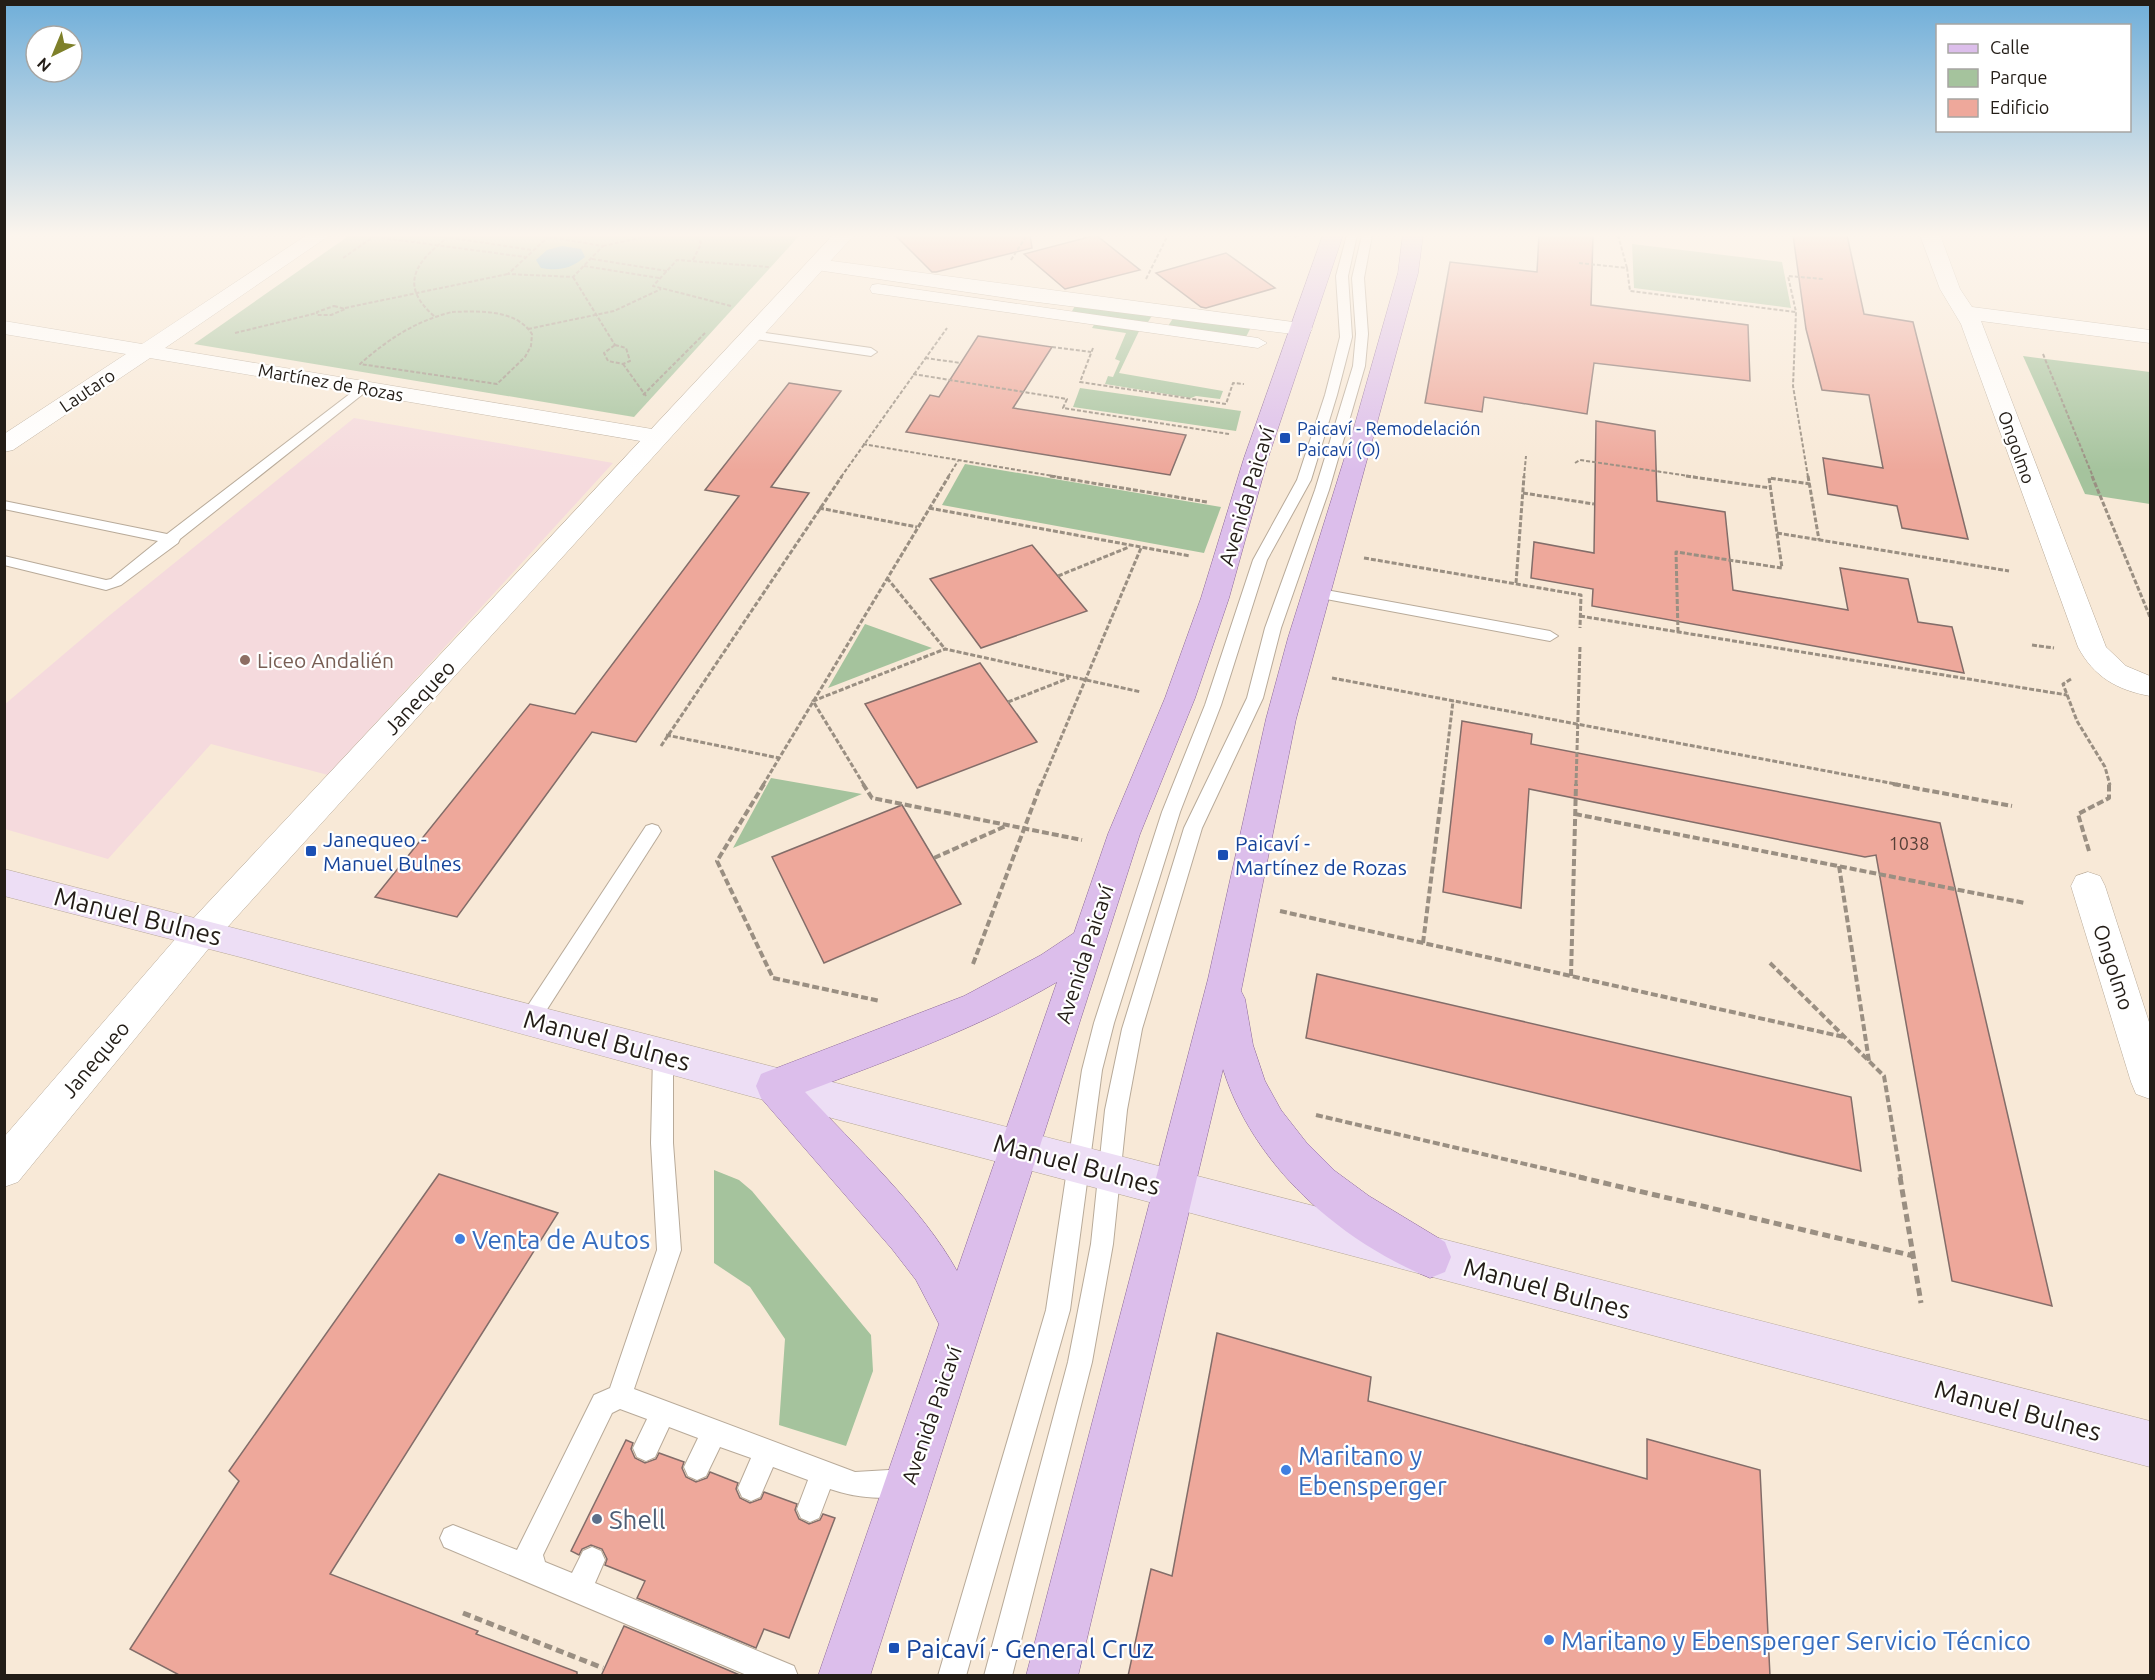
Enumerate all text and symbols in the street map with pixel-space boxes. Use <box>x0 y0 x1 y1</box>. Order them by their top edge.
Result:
north arrow <box>24 24 84 84</box>
legend <box>1936 24 2131 132</box>
text: Calle <box>1990 37 2030 57</box>
text: N <box>33 54 54 76</box>
text: Parque <box>1990 67 2047 87</box>
text: Edificio <box>1990 97 2049 117</box>
street label: Martínez de Rozas <box>257 359 405 405</box>
street label: Lautaro <box>56 364 118 416</box>
street label: Ongolmo <box>1995 408 2039 486</box>
place label: Paicaví - Remodelación Paicaví (O) <box>1297 418 1481 460</box>
street label: Avenida Paicaví <box>1213 423 1279 568</box>
marker: Paicaví - Remodelación Paicaví (O) <box>1278 431 1292 445</box>
place label: Liceo Andalién <box>257 648 394 672</box>
marker: Liceo Andalién <box>238 653 252 667</box>
street label: Janequeo <box>379 655 459 739</box>
place label: Janequeo - Manuel Bulnes <box>323 827 461 875</box>
place label: Paicaví - Martínez de Rozas <box>1235 831 1407 879</box>
house number: 1038 <box>1889 833 1929 853</box>
marker: Janequeo - Manuel Bulnes <box>304 844 318 858</box>
marker: Paicaví - Martínez de Rozas <box>1216 848 1230 862</box>
street label: Manuel Bulnes <box>51 881 225 951</box>
street label: Avenida Paicaví <box>1050 881 1118 1026</box>
street label: Ongolmo <box>2089 921 2139 1013</box>
street label: Manuel Bulnes <box>520 1004 694 1076</box>
street label: Janequeo <box>56 1016 134 1102</box>
street label: Manuel Bulnes <box>990 1128 1164 1200</box>
place label: Venta de Autos <box>472 1225 650 1254</box>
marker: Venta de Autos <box>453 1232 467 1246</box>
street label: Manuel Bulnes <box>1460 1252 1634 1324</box>
street label: Avenida Paicaví <box>896 1342 966 1487</box>
street label: Manuel Bulnes <box>1931 1374 2105 1446</box>
place label: Maritano y Ebensperger <box>1298 1441 1447 1500</box>
marker: Maritano y Ebensperger <box>1279 1463 1293 1477</box>
place label: Shell <box>609 1505 666 1534</box>
marker: Shell <box>590 1512 604 1526</box>
place label: Maritano y Ebensperger Servicio Técnico <box>1561 1626 2031 1655</box>
marker: Maritano y Ebensperger Servicio Técnico <box>1542 1633 1556 1647</box>
place label: Paicaví - General Cruz <box>906 1634 1154 1663</box>
marker: Paicaví - General Cruz <box>887 1641 901 1655</box>

